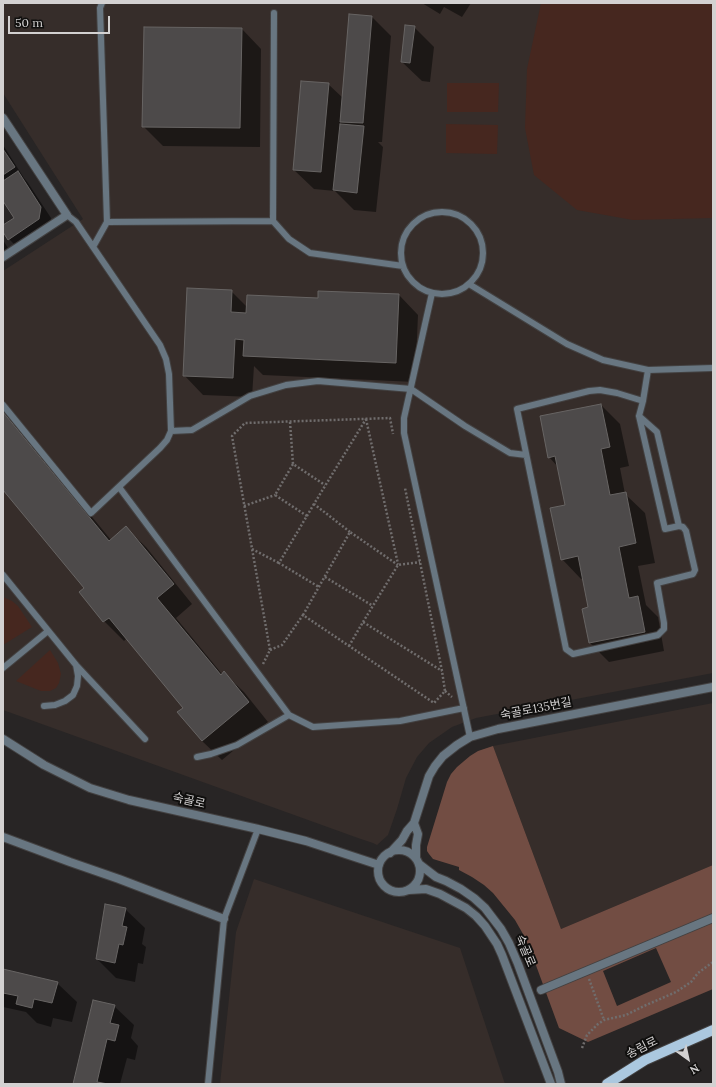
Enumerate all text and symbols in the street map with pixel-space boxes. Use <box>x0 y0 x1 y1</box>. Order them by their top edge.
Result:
scale bar <box>10 8 112 34</box>
text: 50 m <box>15 15 43 30</box>
street label: 숙골로135번길 <box>499 695 573 723</box>
street label: 숙골로 <box>171 790 207 812</box>
street label: 숙골로 <box>512 933 538 969</box>
street label: 송림로 <box>624 1034 660 1062</box>
north arrow <box>668 1039 708 1079</box>
text: N <box>687 1061 702 1077</box>

